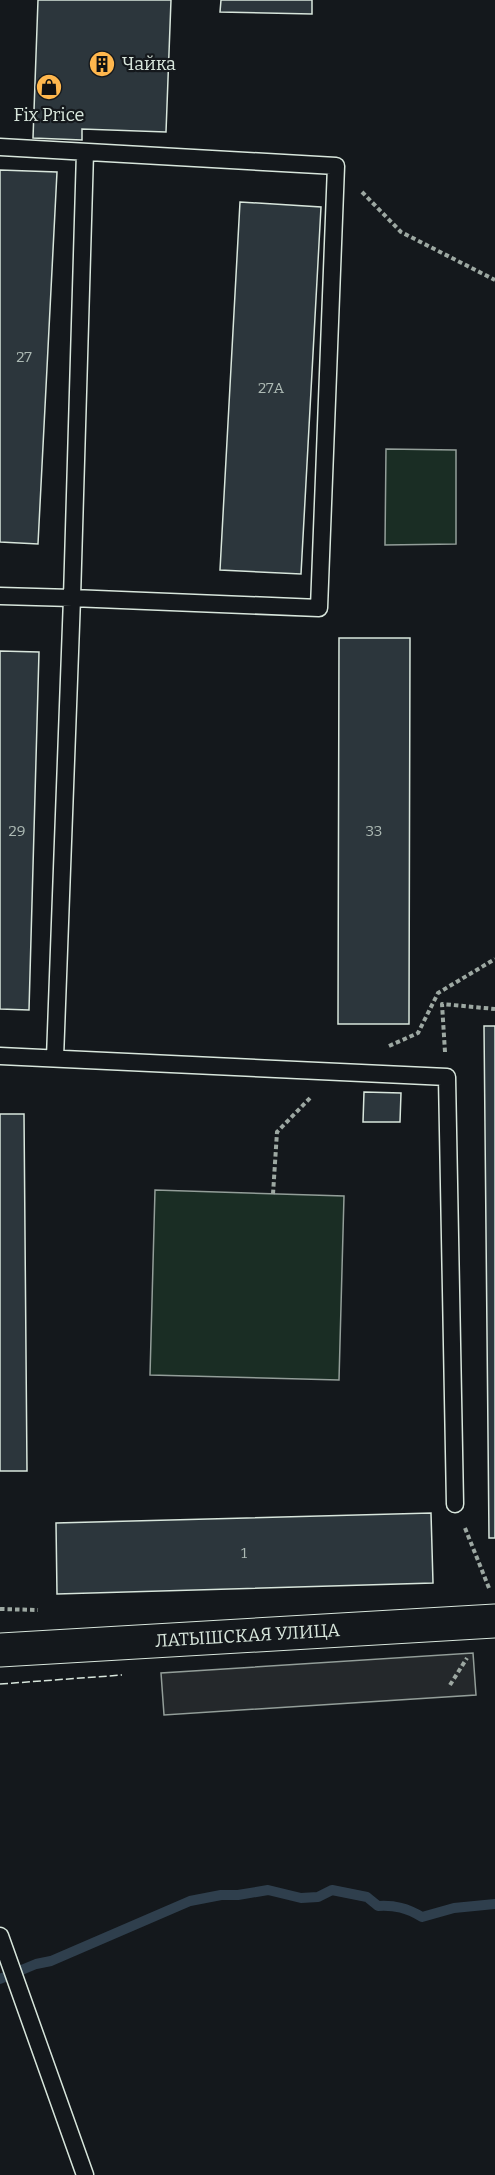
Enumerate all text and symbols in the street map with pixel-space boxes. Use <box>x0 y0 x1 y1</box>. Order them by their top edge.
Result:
building icon: Чайка <box>87 49 117 79</box>
place label: Чайка <box>122 53 176 75</box>
shop icon: Fix Price <box>34 72 64 102</box>
place label: Fix Price <box>14 104 84 126</box>
house number: 27 <box>16 348 32 366</box>
house number: 27А <box>258 379 284 397</box>
house number: 29 <box>9 822 25 840</box>
house number: 33 <box>366 822 382 840</box>
house number: 1 <box>241 1544 247 1562</box>
street label: ЛАТЫШСКАЯ УЛИЦА <box>155 1619 341 1652</box>

